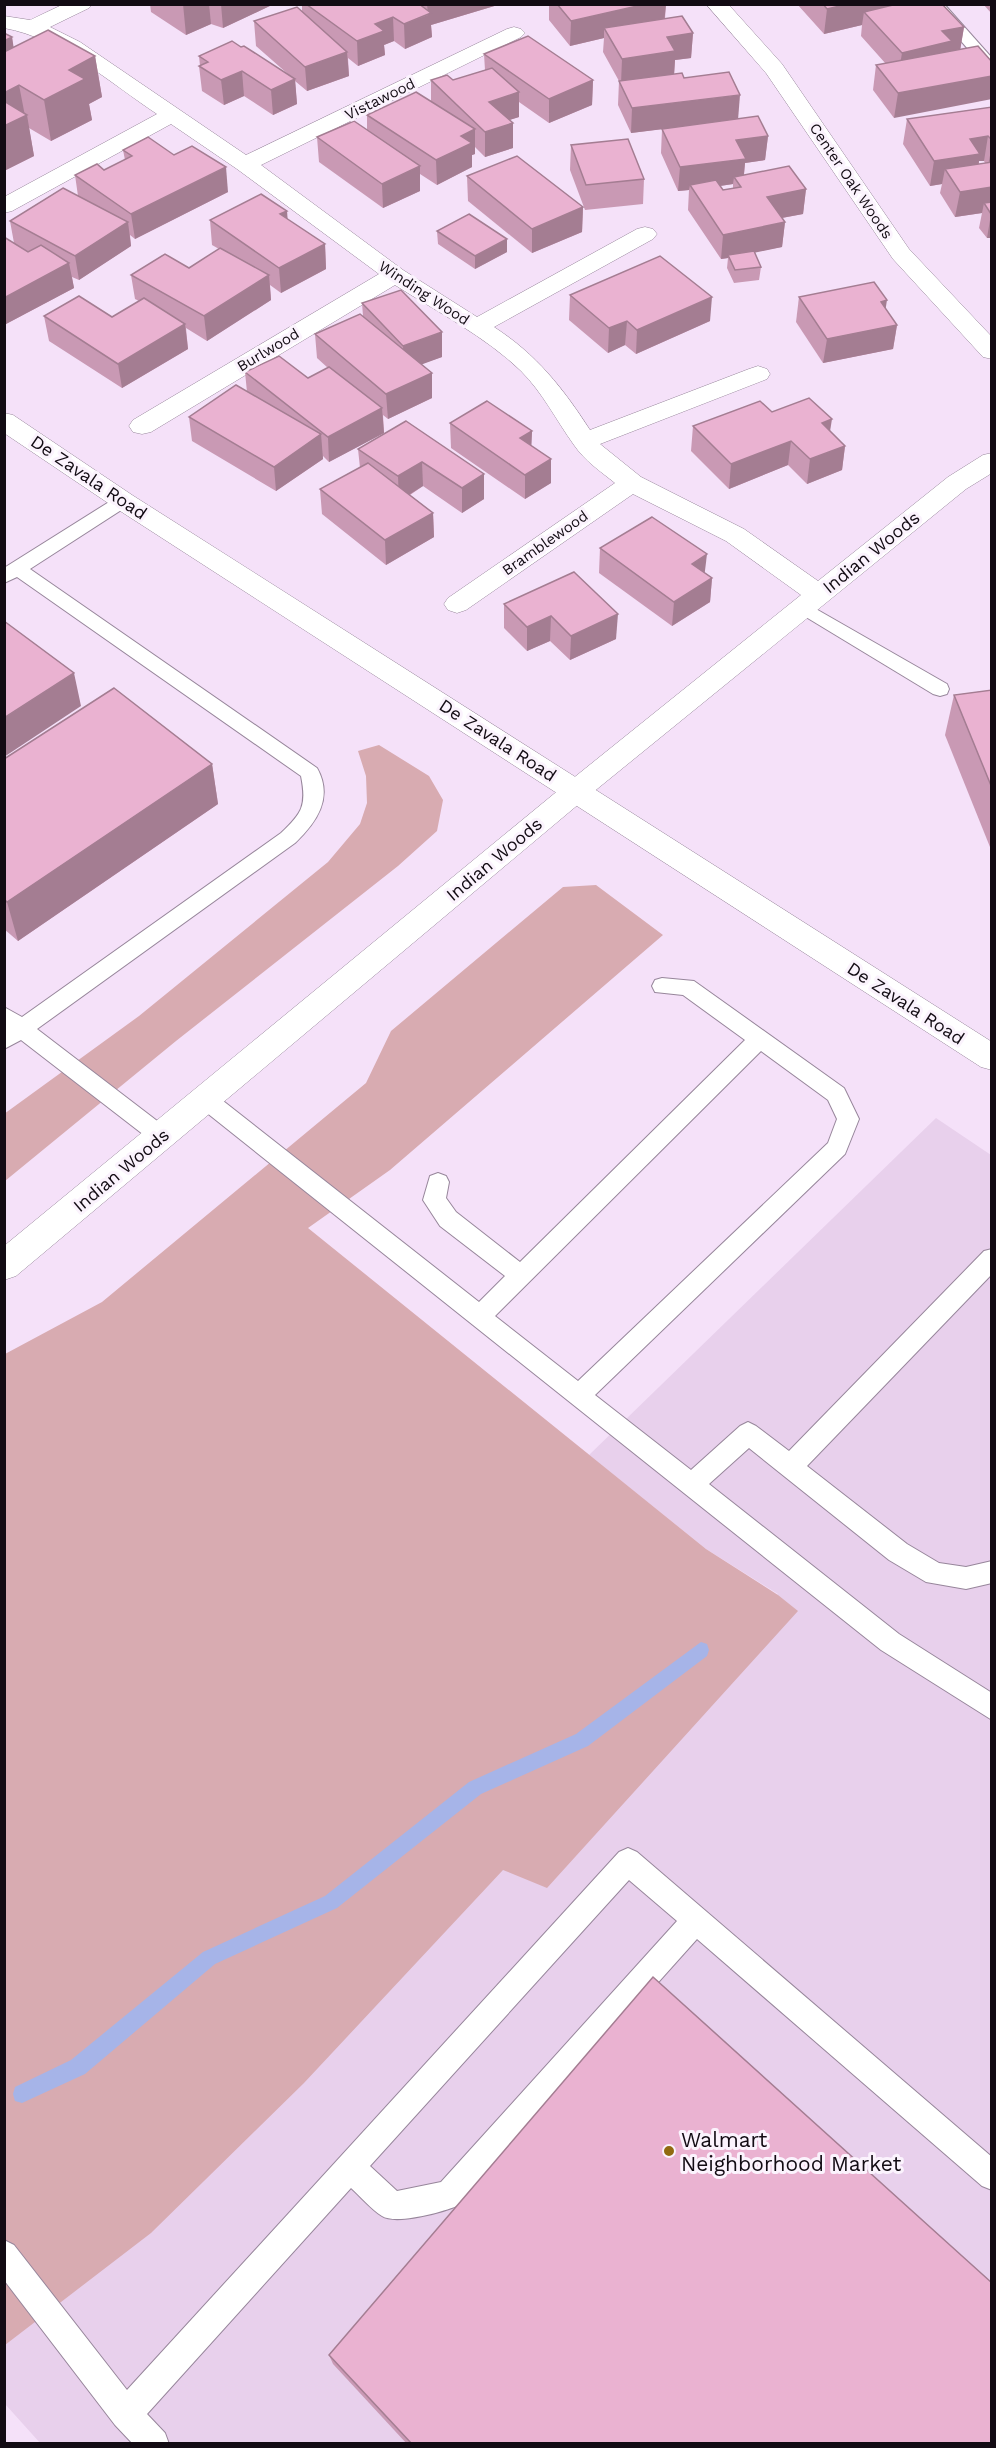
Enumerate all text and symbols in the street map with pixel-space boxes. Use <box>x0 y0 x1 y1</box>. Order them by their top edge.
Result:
street label: Vistawood <box>342 74 418 124</box>
street label: Center Oak Woods <box>806 120 896 242</box>
street label: Winding Wood <box>375 257 473 329</box>
street label: Burlwood <box>234 324 302 376</box>
street label: De Zavala Road <box>27 430 151 524</box>
street label: Bramblewood <box>499 507 591 579</box>
street label: Indian Woods <box>818 507 924 597</box>
street label: De Zavala Road <box>436 694 560 786</box>
street label: Indian Woods <box>442 813 546 905</box>
street label: De Zavala Road <box>844 957 968 1049</box>
street label: Indian Woods <box>69 1124 173 1216</box>
place label: Walmart Neighborhood Market <box>681 2127 902 2176</box>
marker: Walmart Neighborhood Market <box>662 2144 676 2158</box>

